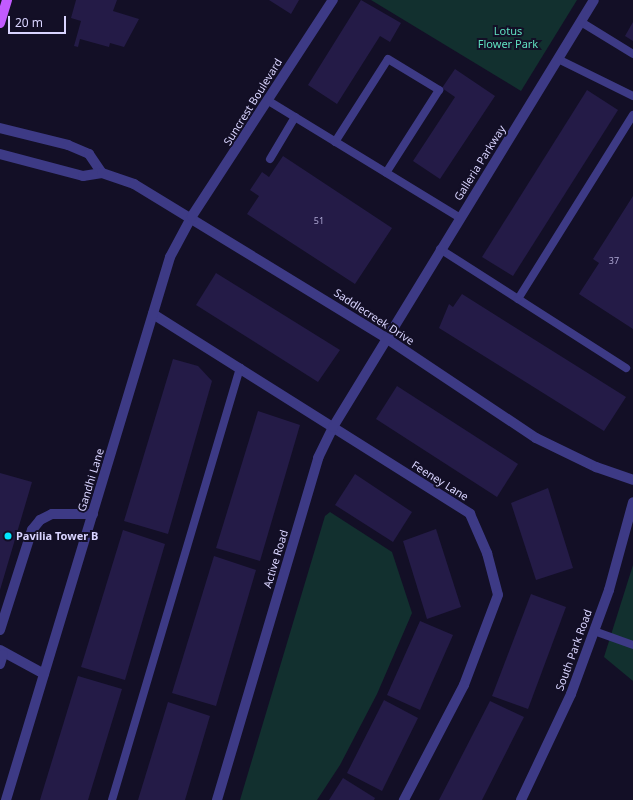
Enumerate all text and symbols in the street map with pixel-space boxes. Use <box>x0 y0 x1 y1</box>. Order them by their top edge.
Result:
scale bar <box>10 8 68 34</box>
text: 20 m <box>15 14 43 31</box>
park label: Lotus Flower Park <box>478 25 538 51</box>
street label: Suncrest Boulevard <box>221 56 285 148</box>
street label: Galleria Parkway <box>452 123 508 203</box>
house number: 51 <box>314 216 324 226</box>
house number: 37 <box>609 256 619 266</box>
street label: Saddlecreek Drive <box>332 286 416 348</box>
street label: Gandhi Lane <box>75 447 107 513</box>
street label: Feeney Lane <box>409 458 471 504</box>
street label: Active Road <box>261 528 291 590</box>
place label: Pavilia Tower B <box>16 529 98 543</box>
marker: Pavilia Tower B <box>3 531 13 541</box>
street label: South Park Road <box>553 607 595 693</box>

